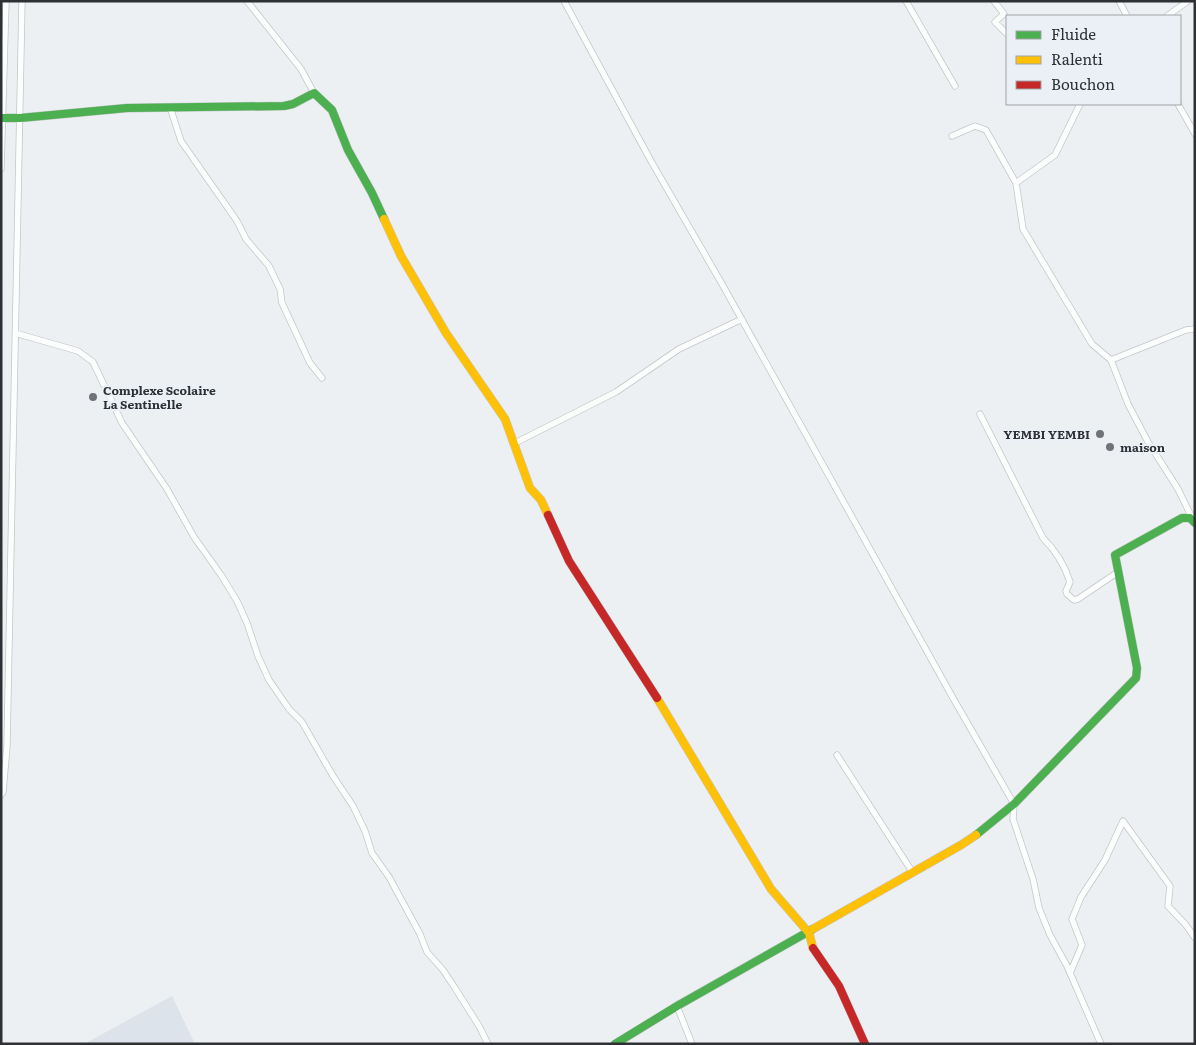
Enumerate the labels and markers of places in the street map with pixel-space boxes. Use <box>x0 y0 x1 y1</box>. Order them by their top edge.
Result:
place label: Complexe Scolaire La Sentinelle <box>103 381 216 413</box>
marker: Complexe Scolaire La Sentinelle <box>87 391 99 403</box>
place label: YEMBI YEMBI <box>1003 425 1090 443</box>
marker: YEMBI YEMBI <box>1094 428 1106 440</box>
place label: maison <box>1120 438 1166 456</box>
marker: maison <box>1104 441 1116 453</box>

